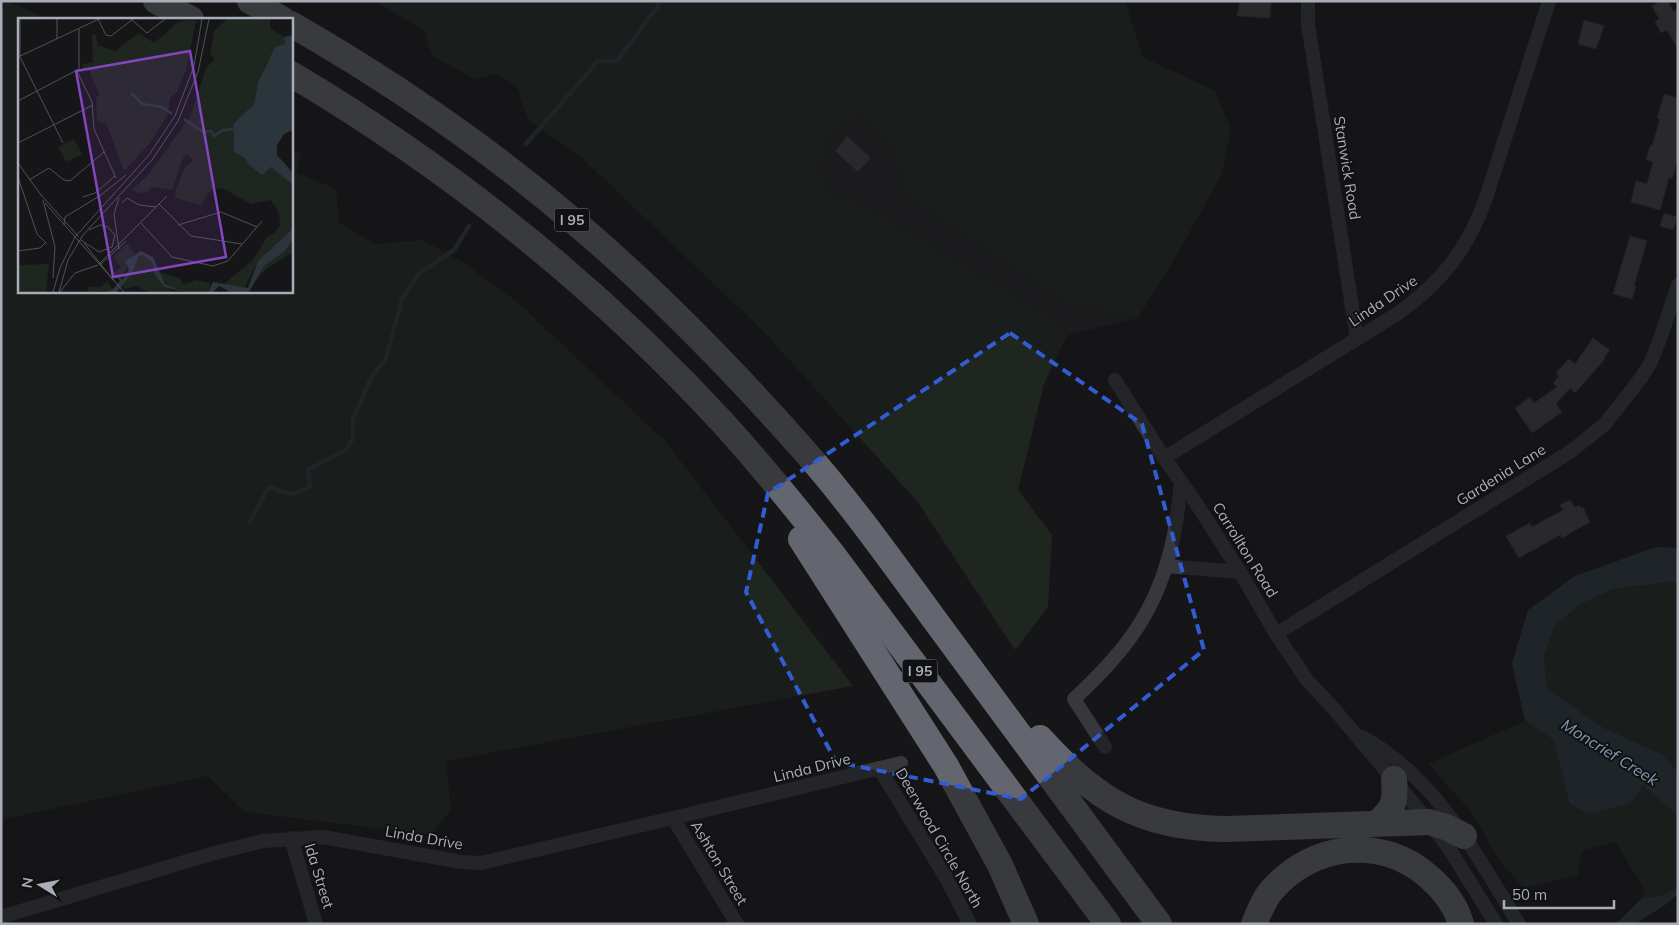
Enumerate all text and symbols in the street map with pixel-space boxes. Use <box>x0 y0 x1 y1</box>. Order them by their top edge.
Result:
inset map <box>18 18 292 292</box>
street label: Stanwick Road <box>1330 115 1365 221</box>
road number: I 95 <box>554 208 590 232</box>
street label: Linda Drive <box>1345 271 1421 330</box>
street label: Gardenia Lane <box>1453 440 1549 510</box>
street label: Carrollton Road <box>1209 499 1282 601</box>
road number: I 95 <box>902 659 938 682</box>
water label: Moncrief Creek <box>1558 714 1663 790</box>
street label: Linda Drive <box>771 749 852 786</box>
street label: Deerwood Circle North <box>892 764 987 911</box>
street label: Ashton Street <box>687 817 752 908</box>
street label: Linda Drive <box>384 821 464 854</box>
street label: Ida Street <box>301 841 338 911</box>
north arrow <box>15 860 65 910</box>
text: N <box>17 876 37 890</box>
scale bar <box>1504 878 1614 910</box>
text: 50 m <box>1512 885 1547 904</box>

